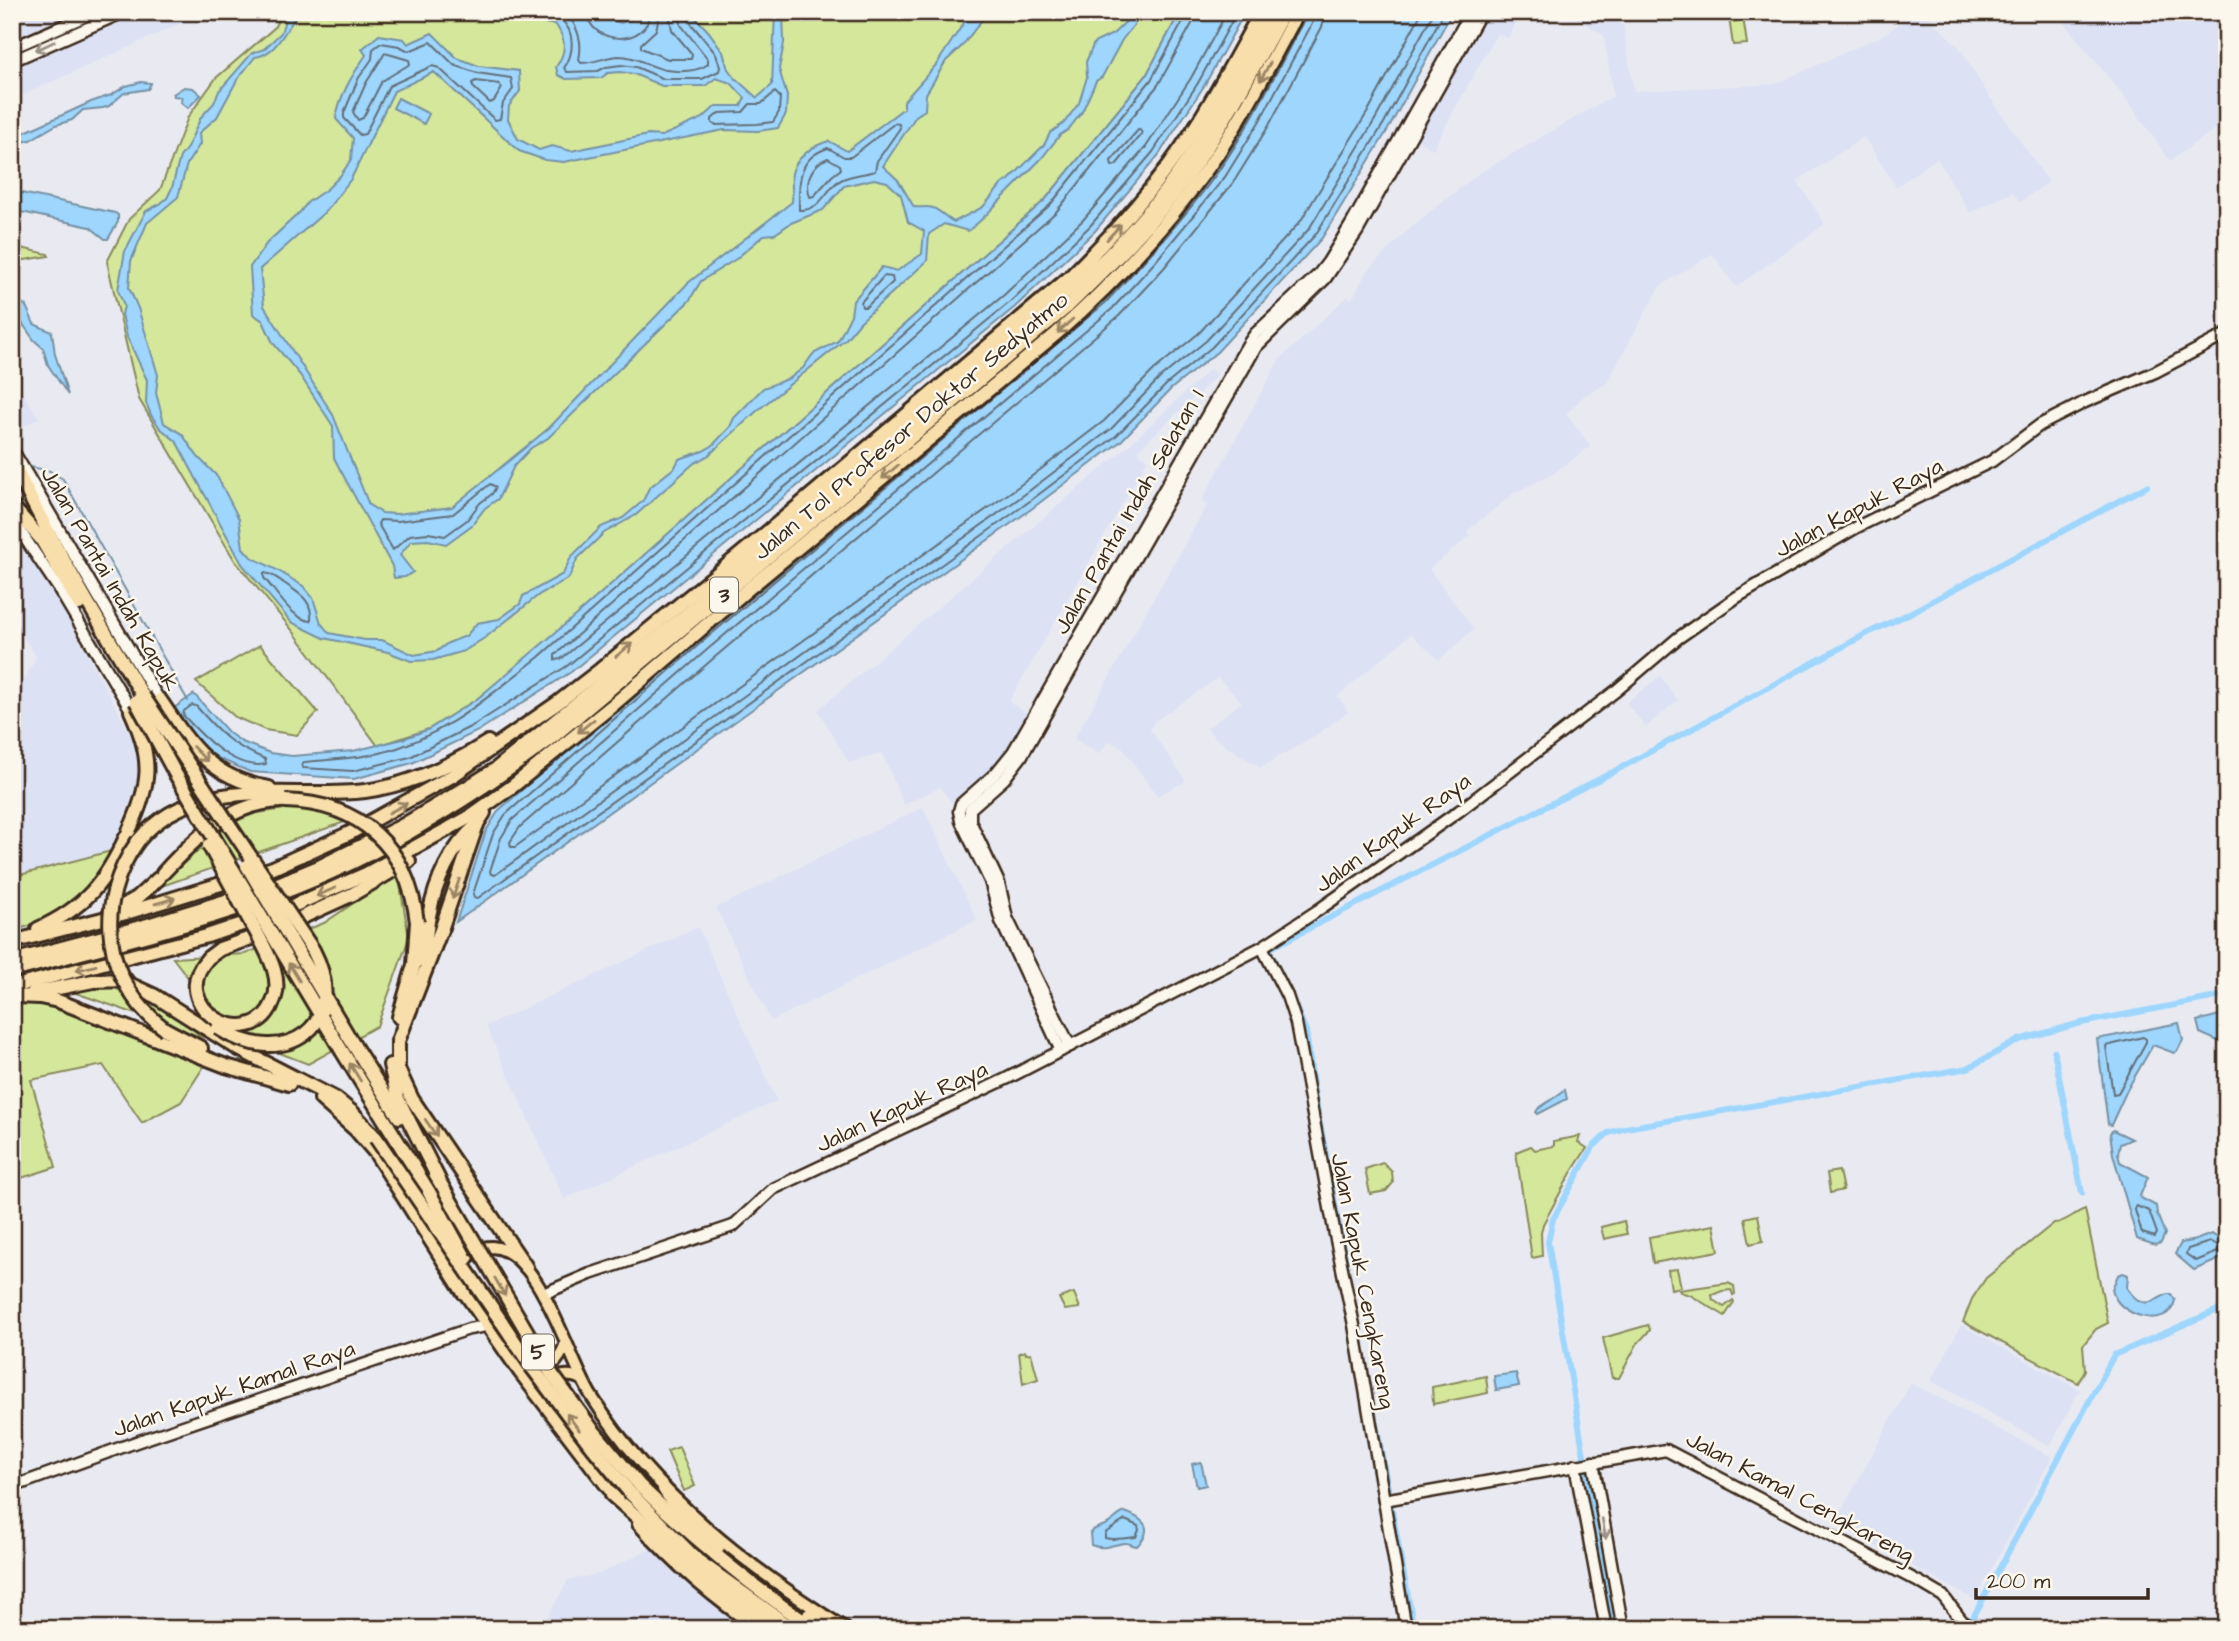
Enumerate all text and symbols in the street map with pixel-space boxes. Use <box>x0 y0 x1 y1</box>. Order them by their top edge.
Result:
one-way arrow <box>35 40 56 53</box>
one-way arrow <box>1258 61 1272 82</box>
one-way arrow <box>1106 223 1122 241</box>
street label: Jalan Tol Profesor Doktor Sedyatmo <box>747 284 1076 568</box>
one-way arrow <box>1056 318 1074 334</box>
street label: Jalan Pantai Indah Selatan 1 <box>1046 384 1212 640</box>
street label: Jalan Kapuk Raya <box>1769 450 1949 567</box>
street label: Jalan Pantai Indah Kapuk <box>32 461 188 697</box>
one-way arrow <box>882 464 900 479</box>
road number: 3 <box>710 578 738 612</box>
one-way arrow <box>615 642 633 657</box>
one-way arrow <box>578 719 596 734</box>
one-way arrow <box>191 746 208 763</box>
street label: Jalan Kapuk Raya <box>1308 765 1478 901</box>
one-way arrow <box>387 800 408 814</box>
one-way arrow <box>449 878 461 900</box>
one-way arrow <box>316 886 337 899</box>
one-way arrow <box>153 894 175 907</box>
one-way arrow <box>75 962 98 975</box>
one-way arrow <box>287 962 301 982</box>
street label: Jalan Kapuk Raya <box>811 1053 994 1162</box>
one-way arrow <box>347 1062 361 1082</box>
one-way arrow <box>425 1117 439 1137</box>
street label: Jalan Kapuk Cengkareng <box>1322 1150 1404 1412</box>
one-way arrow <box>493 1277 507 1297</box>
street label: Jalan Kapuk Kamal Raya <box>109 1332 360 1446</box>
road number: 5 <box>522 1334 554 1370</box>
one-way arrow <box>565 1414 580 1432</box>
street label: Jalan Kamal Cengkareng <box>1680 1423 1920 1572</box>
one-way arrow <box>1598 1517 1611 1540</box>
scale bar <box>1976 1557 2148 1601</box>
text: 200 m <box>1987 1567 2051 1596</box>

